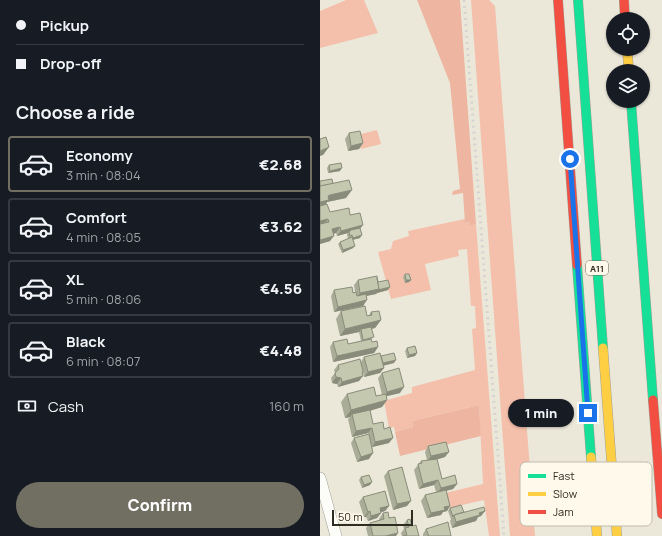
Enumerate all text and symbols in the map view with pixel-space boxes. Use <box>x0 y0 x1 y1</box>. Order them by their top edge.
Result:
map controls <box>606 12 650 108</box>
button: locate <box>606 12 650 56</box>
text: Pickup <box>40 15 89 36</box>
text: Drop-off <box>40 53 101 74</box>
button: layers <box>606 64 650 108</box>
text: Choose a ride <box>16 100 135 124</box>
text: Economy <box>66 145 133 166</box>
icon: car <box>18 146 54 182</box>
route start <box>561 150 579 168</box>
text: €2.68 <box>259 154 302 175</box>
text: 3 min · 08:04 <box>66 166 141 184</box>
text: Comfort <box>66 207 127 228</box>
icon: car <box>18 208 54 244</box>
text: €3.62 <box>260 216 302 237</box>
text: 4 min · 08:05 <box>66 228 141 246</box>
road number: A11 <box>586 261 608 275</box>
text: XL <box>66 269 84 290</box>
icon: car <box>18 270 54 306</box>
text: €4.56 <box>260 278 302 299</box>
text: 5 min · 08:06 <box>66 290 141 308</box>
text: Black <box>66 331 105 352</box>
icon: car <box>18 332 54 368</box>
text: €4.48 <box>260 340 302 361</box>
text: 6 min · 08:07 <box>66 352 140 370</box>
icon: cash <box>16 395 38 417</box>
text: Cash <box>48 396 84 417</box>
text: 160 m <box>269 397 304 415</box>
callout: 1 min <box>508 399 574 427</box>
text: 1 min <box>525 404 557 422</box>
route end <box>579 404 597 422</box>
legend <box>520 462 652 526</box>
text: Fast <box>553 468 575 483</box>
button: Confirm <box>16 482 304 528</box>
text: Slow <box>553 486 578 501</box>
text: Jam <box>553 504 574 519</box>
scale bar <box>332 508 413 527</box>
text: 50 m <box>338 509 363 524</box>

